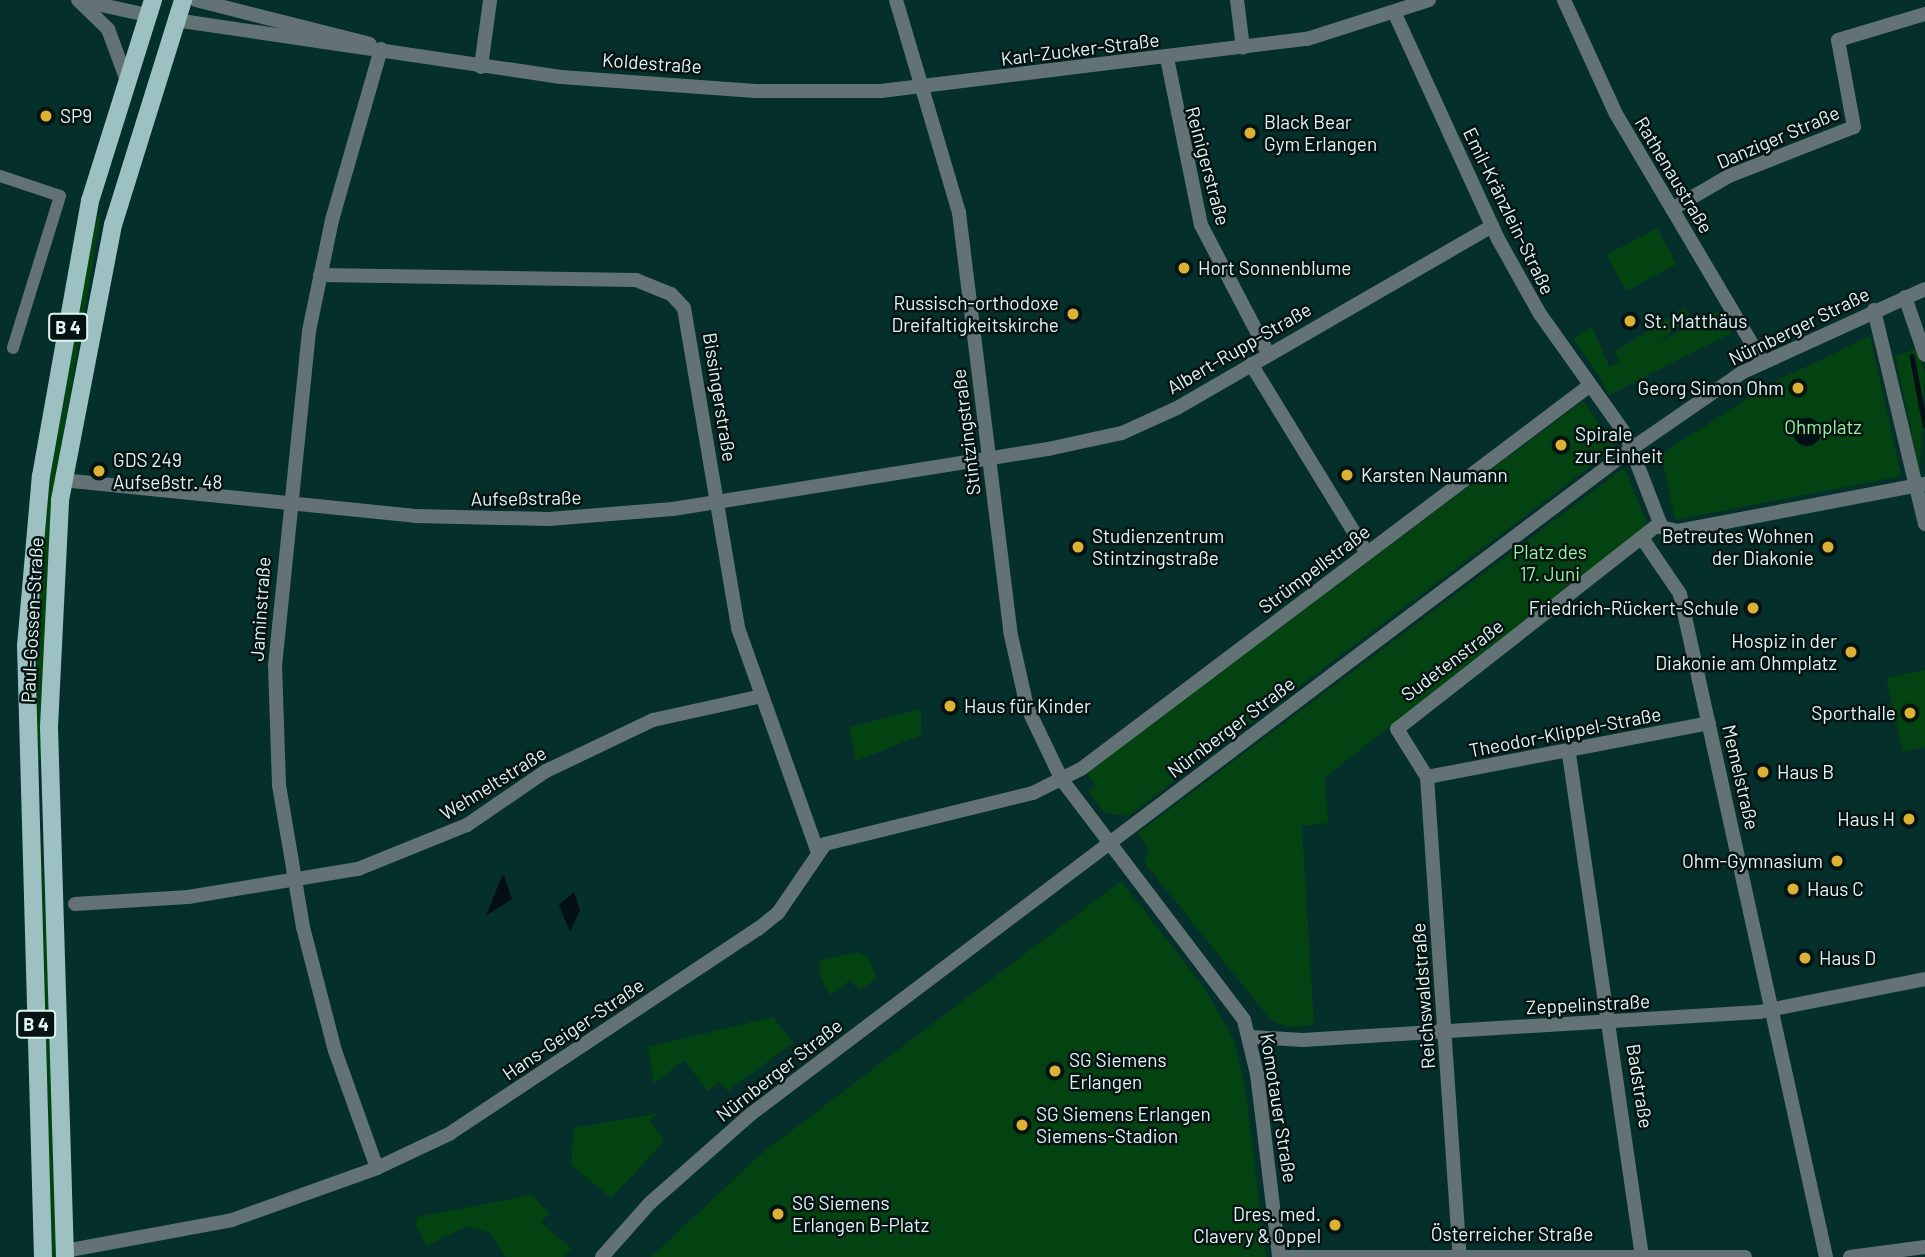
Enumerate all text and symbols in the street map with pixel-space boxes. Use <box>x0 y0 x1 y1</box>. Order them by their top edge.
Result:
street label: Karl-Zucker-Straße <box>999 28 1161 70</box>
street label: Koldestraße <box>601 48 703 78</box>
street label: Danziger Straße <box>1713 101 1843 173</box>
street label: Reinigerstraße <box>1181 104 1235 228</box>
place label: SP9 <box>60 105 92 127</box>
marker: SP9 <box>38 108 54 124</box>
place label: Black Bear Gym Erlangen <box>1264 111 1377 155</box>
street label: Rathenaustraße <box>1630 113 1718 237</box>
street label: Emil-Kränzlein-Straße <box>1459 124 1559 298</box>
marker: Black Bear Gym Erlangen <box>1242 125 1258 141</box>
place label: Hort Sonnenblume <box>1198 257 1351 279</box>
marker: Hort Sonnenblume <box>1176 260 1192 276</box>
street label: Nürnberger Straße <box>1725 282 1873 370</box>
place label: Russisch-orthodoxe Dreifaltigkeitskirche <box>892 292 1059 336</box>
street label: Albert-Rupp-Straße <box>1163 297 1315 399</box>
marker: Russisch-orthodoxe Dreifaltigkeitskirche <box>1065 306 1081 322</box>
place label: St. Matthäus <box>1644 310 1747 332</box>
road number: B 4 <box>47 312 89 342</box>
marker: St. Matthäus <box>1622 313 1638 329</box>
street label: Bissingerstraße <box>699 331 741 463</box>
street label: Stintzingstraße <box>947 368 985 496</box>
place label: Georg Simon Ohm <box>1638 377 1784 399</box>
marker: Georg Simon Ohm <box>1790 380 1806 396</box>
park label: Ohmplatz <box>1784 416 1862 438</box>
place label: Spirale zur Einheit <box>1575 423 1663 467</box>
marker: Spirale zur Einheit <box>1553 437 1569 453</box>
place label: GDS 249 Aufseßstr. 48 <box>113 449 222 493</box>
marker: GDS 249 Aufseßstr. 48 <box>91 463 107 479</box>
place label: Karsten Naumann <box>1361 464 1508 486</box>
marker: Karsten Naumann <box>1339 467 1355 483</box>
street label: Aufseßstraße <box>470 486 582 510</box>
street label: Strümpellstraße <box>1254 520 1374 618</box>
place label: Studienzentrum Stintzingstraße <box>1092 525 1224 569</box>
place label: Betreutes Wohnen der Diakonie <box>1662 525 1814 569</box>
street label: Paul-Gossen-Straße <box>16 537 48 703</box>
marker: Studienzentrum Stintzingstraße <box>1070 539 1086 555</box>
marker: Betreutes Wohnen der Diakonie <box>1820 539 1836 555</box>
park label: Platz des 17. Juni <box>1513 541 1587 585</box>
street label: Jaminstraße <box>245 556 275 662</box>
place label: Friedrich-Rückert-Schule <box>1529 597 1739 619</box>
marker: Friedrich-Rückert-Schule <box>1745 600 1761 616</box>
street label: Sudetenstraße <box>1396 614 1508 706</box>
place label: Hospiz in der Diakonie am Ohmplatz <box>1655 630 1837 674</box>
marker: Hospiz in der Diakonie am Ohmplatz <box>1843 644 1859 660</box>
street label: Nürnberger Straße <box>1163 672 1299 782</box>
place label: Haus für Kinder <box>964 695 1091 717</box>
marker: Haus für Kinder <box>942 698 958 714</box>
street label: Theodor-Klippel-Straße <box>1467 702 1663 762</box>
place label: Sporthalle <box>1811 702 1896 724</box>
marker: Sporthalle <box>1902 705 1918 721</box>
street label: Memelstraße <box>1718 722 1764 832</box>
street label: Wehneltstraße <box>436 741 550 825</box>
place label: Haus B <box>1777 761 1834 783</box>
marker: Haus B <box>1755 764 1771 780</box>
place label: Haus H <box>1837 808 1895 830</box>
marker: Haus H <box>1901 811 1917 827</box>
place label: Ohm-Gymnasium <box>1682 850 1823 872</box>
marker: Ohm-Gymnasium <box>1829 853 1845 869</box>
place label: Haus C <box>1807 878 1864 900</box>
marker: Haus C <box>1785 881 1801 897</box>
street label: Reichswaldstraße <box>1407 922 1439 1070</box>
place label: Haus D <box>1819 947 1876 969</box>
marker: Haus D <box>1797 950 1813 966</box>
street label: Hans-Geiger-Straße <box>498 973 648 1085</box>
street label: Zeppelinstraße <box>1525 989 1651 1019</box>
road number: B 4 <box>15 1009 57 1038</box>
street label: Nürnberger Straße <box>711 1014 847 1126</box>
street label: Komotauer Straße <box>1256 1032 1302 1184</box>
street label: Badstraße <box>1622 1042 1658 1130</box>
place label: SG Siemens Erlangen <box>1069 1049 1167 1093</box>
marker: SG Siemens Erlangen <box>1047 1063 1063 1079</box>
place label: SG Siemens Erlangen Siemens-Stadion <box>1036 1103 1211 1147</box>
marker: SG Siemens Erlangen Siemens-Stadion <box>1014 1117 1030 1133</box>
place label: SG Siemens Erlangen B-Platz <box>792 1192 929 1236</box>
place label: Dres. med. Clavery & Oppel <box>1193 1203 1321 1247</box>
marker: SG Siemens Erlangen B-Platz <box>770 1206 786 1222</box>
marker: Dres. med. Clavery & Oppel <box>1327 1217 1343 1233</box>
street label: Österreicher Straße <box>1431 1223 1593 1245</box>

